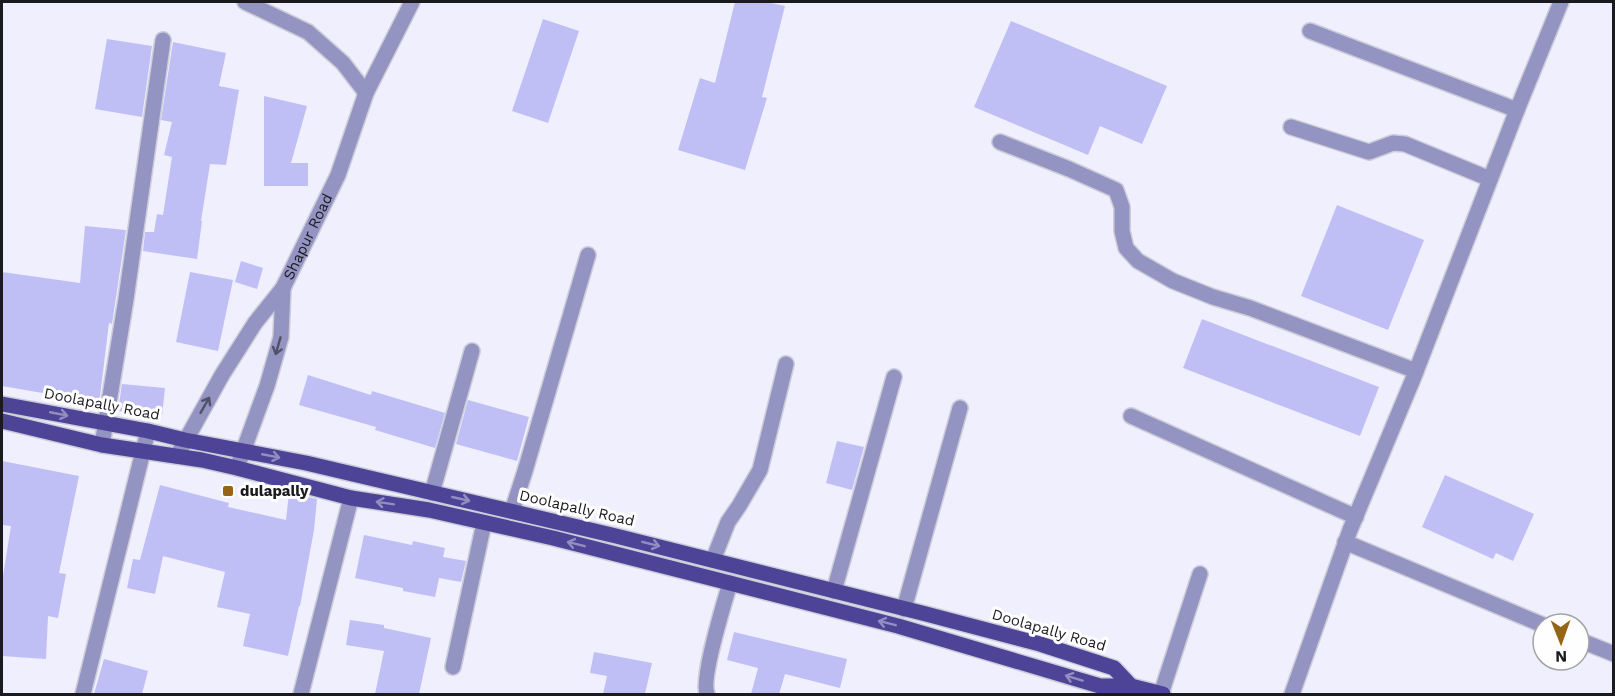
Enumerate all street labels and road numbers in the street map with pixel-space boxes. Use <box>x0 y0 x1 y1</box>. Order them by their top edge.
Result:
street label: Shapur Road <box>279 191 337 283</box>
street label: Doolapally Road <box>43 384 161 424</box>
street label: Doolapally Road <box>518 486 636 530</box>
street label: Doolapally Road <box>990 605 1108 655</box>

